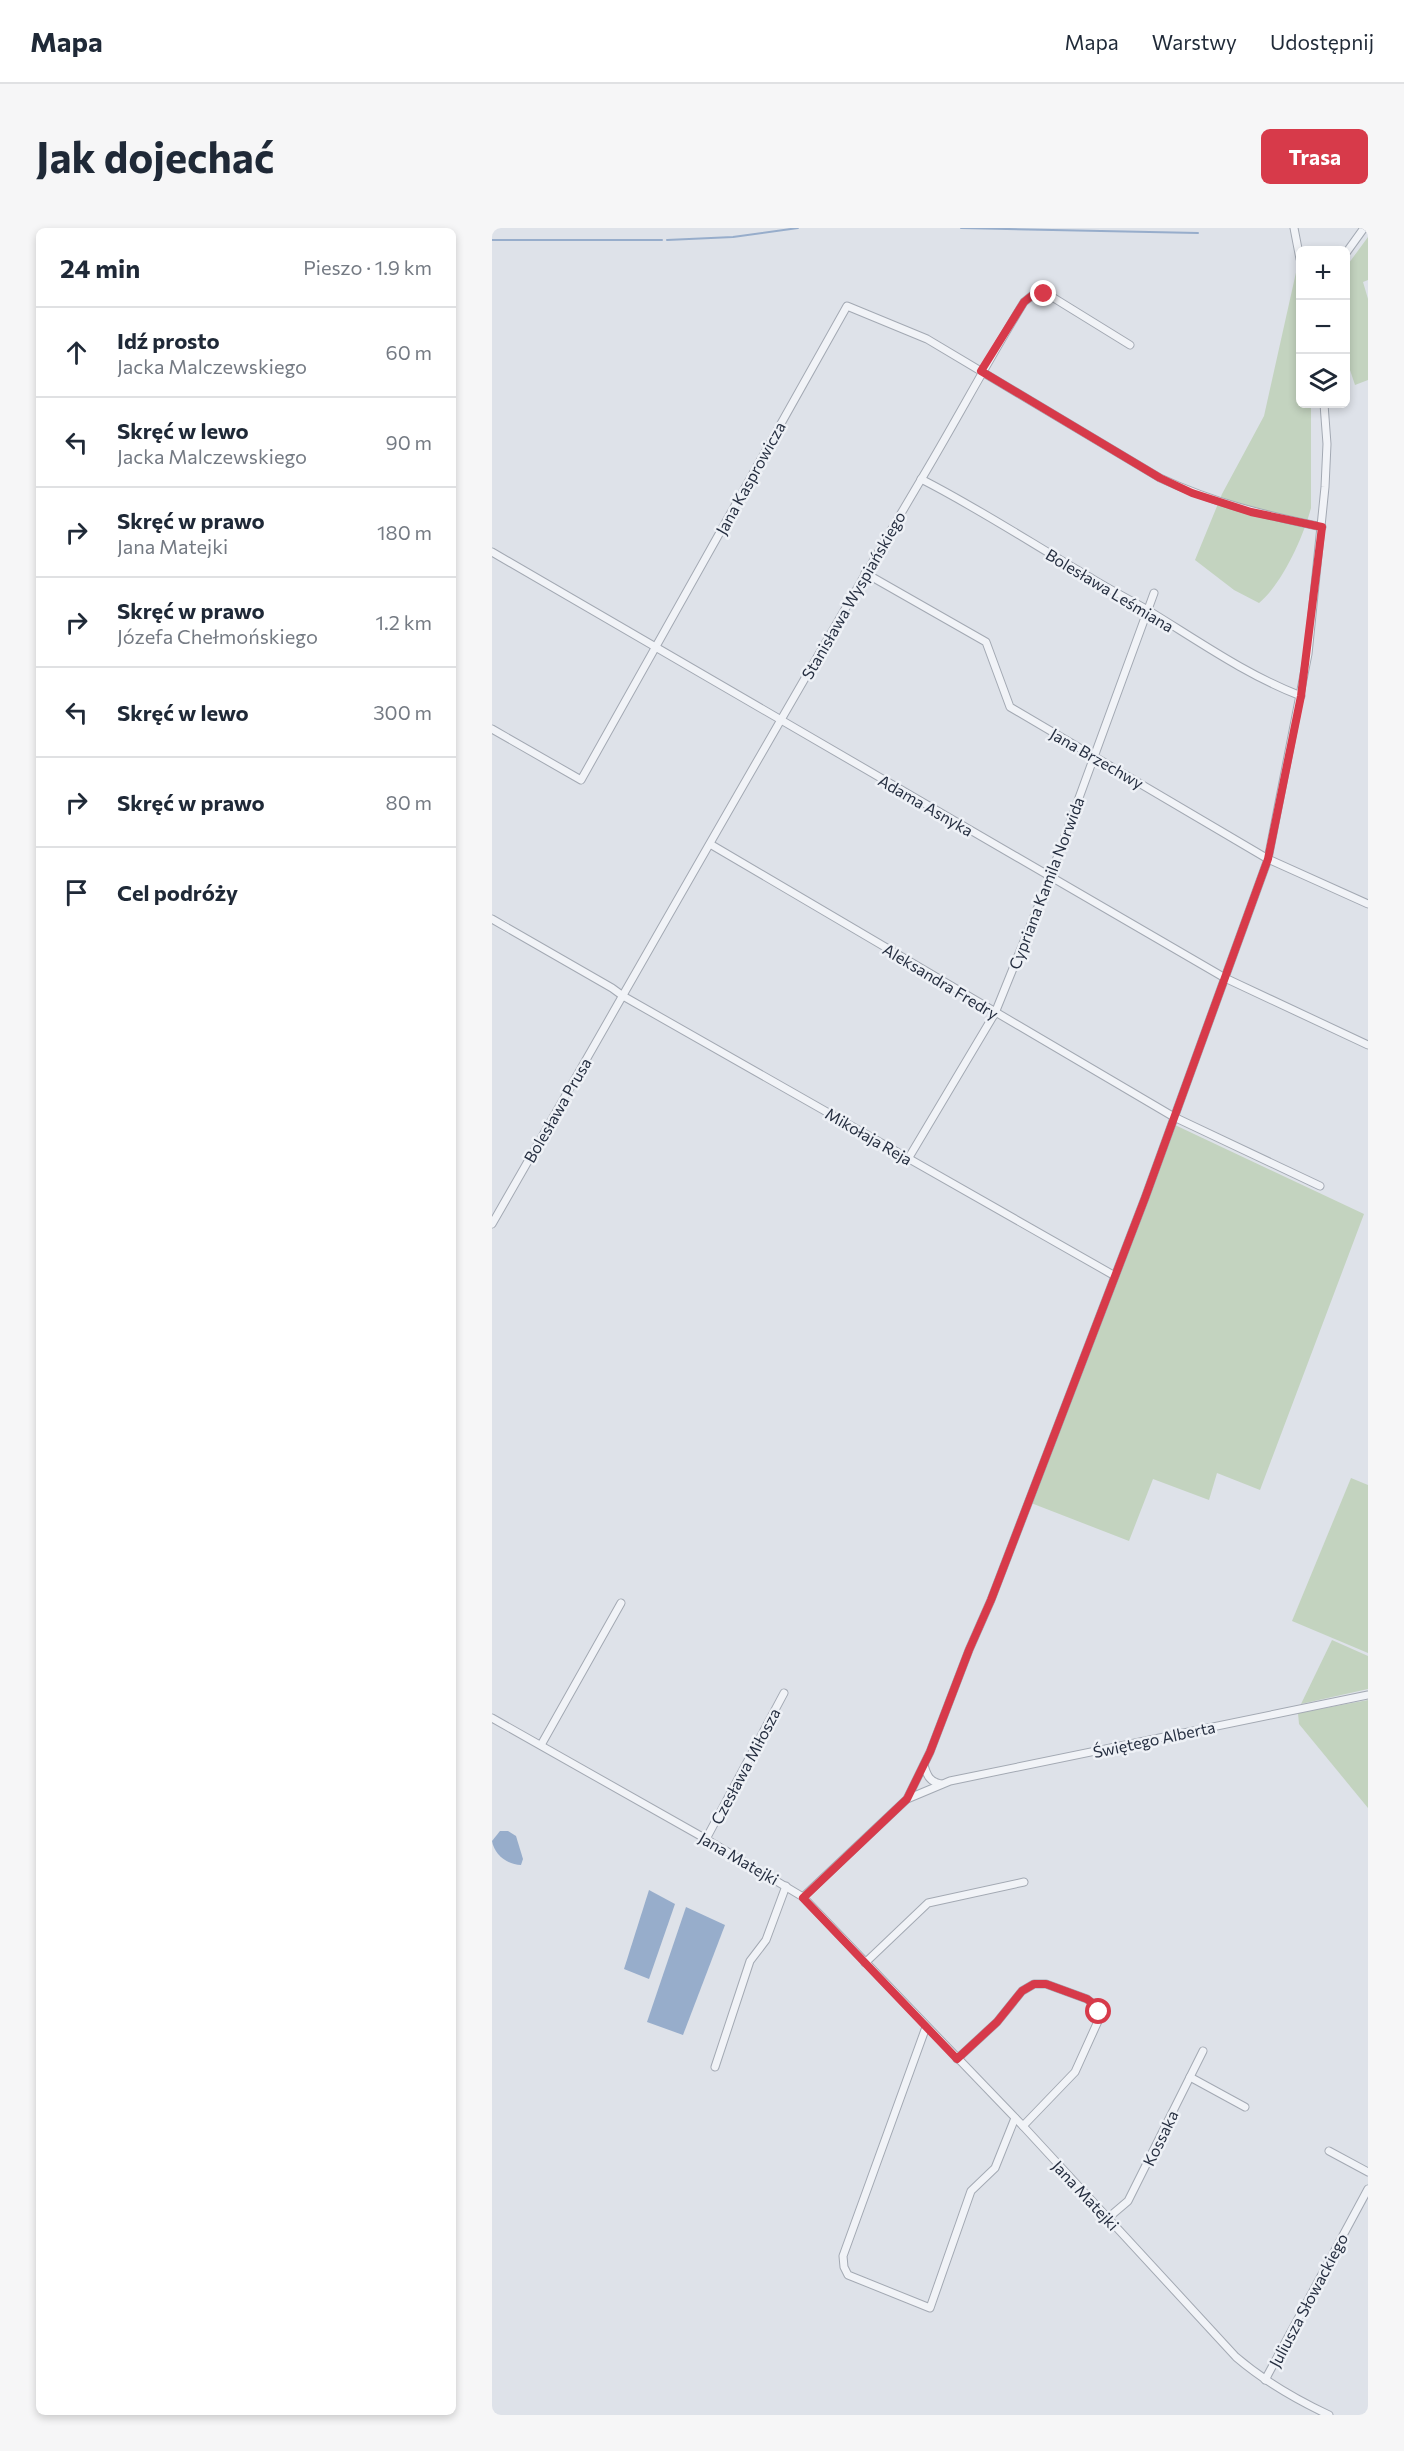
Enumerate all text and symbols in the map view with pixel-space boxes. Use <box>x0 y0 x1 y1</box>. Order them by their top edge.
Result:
text: Mapa <box>30 24 103 58</box>
text: Mapa <box>1065 29 1119 54</box>
text: Warstwy <box>1152 29 1237 54</box>
text: Udostępnij <box>1270 29 1374 54</box>
button: Trasa <box>1261 129 1368 184</box>
text: Jak dojechać <box>36 130 274 182</box>
map controls <box>1296 246 1350 408</box>
button: + <box>1296 246 1350 300</box>
text: 24 min <box>60 252 140 283</box>
text: Pieszo · 1.9 km <box>303 255 432 279</box>
route end <box>1030 280 1056 306</box>
button: − <box>1296 300 1350 354</box>
text: Idź prosto <box>117 327 220 354</box>
icon: ahead <box>60 336 93 369</box>
text: 60 m <box>386 340 432 364</box>
text: Jacka Malczewskiego <box>117 354 307 378</box>
button: layers <box>1296 354 1350 408</box>
text: Skręć w lewo <box>117 417 249 444</box>
street label: Jana Kasprowicza <box>711 418 789 538</box>
icon: left <box>60 426 93 459</box>
text: 90 m <box>386 430 432 454</box>
text: Jacka Malczewskiego <box>117 444 307 468</box>
text: Skręć w prawo <box>117 507 265 534</box>
street label: Stanisława Wyspiańskiego <box>797 508 909 682</box>
icon: right <box>60 516 93 549</box>
text: 180 m <box>377 520 432 544</box>
text: Jana Matejki <box>117 534 228 558</box>
street label: Bolesława Leśmiana <box>1043 544 1177 636</box>
text: Skręć w prawo <box>117 597 265 624</box>
icon: right <box>60 606 93 639</box>
text: 1.2 km <box>376 610 432 634</box>
text: Józefa Chełmońskiego <box>117 624 318 648</box>
icon: left <box>60 696 93 729</box>
text: Skręć w lewo <box>117 699 249 726</box>
text: 300 m <box>373 700 432 724</box>
street label: Jana Brzechwy <box>1047 724 1147 792</box>
street label: Adama Asnyka <box>875 770 977 840</box>
icon: right <box>60 786 93 819</box>
text: Skręć w prawo <box>117 789 265 816</box>
text: 80 m <box>386 790 432 814</box>
street label: Cypriana Kamila Norwida <box>1004 794 1088 972</box>
icon: arrive <box>60 876 93 909</box>
text: Cel podróży <box>117 879 238 906</box>
street label: Aleksandra Fredry <box>880 939 1002 1023</box>
street label: Bolesława Prusa <box>519 1054 595 1166</box>
street label: Mikołaja Reja <box>822 1103 916 1169</box>
street label: Czesława Miłosza <box>706 1705 784 1827</box>
street label: Świętego Alberta <box>1091 1717 1217 1761</box>
street label: Jana Matejki <box>696 1828 782 1888</box>
route start <box>1085 1998 1111 2024</box>
street label: Kossaka <box>1138 2107 1182 2169</box>
street label: Jana Matejki <box>1049 2156 1123 2234</box>
street label: Juliusza Słowackiego <box>1265 2230 1351 2370</box>

